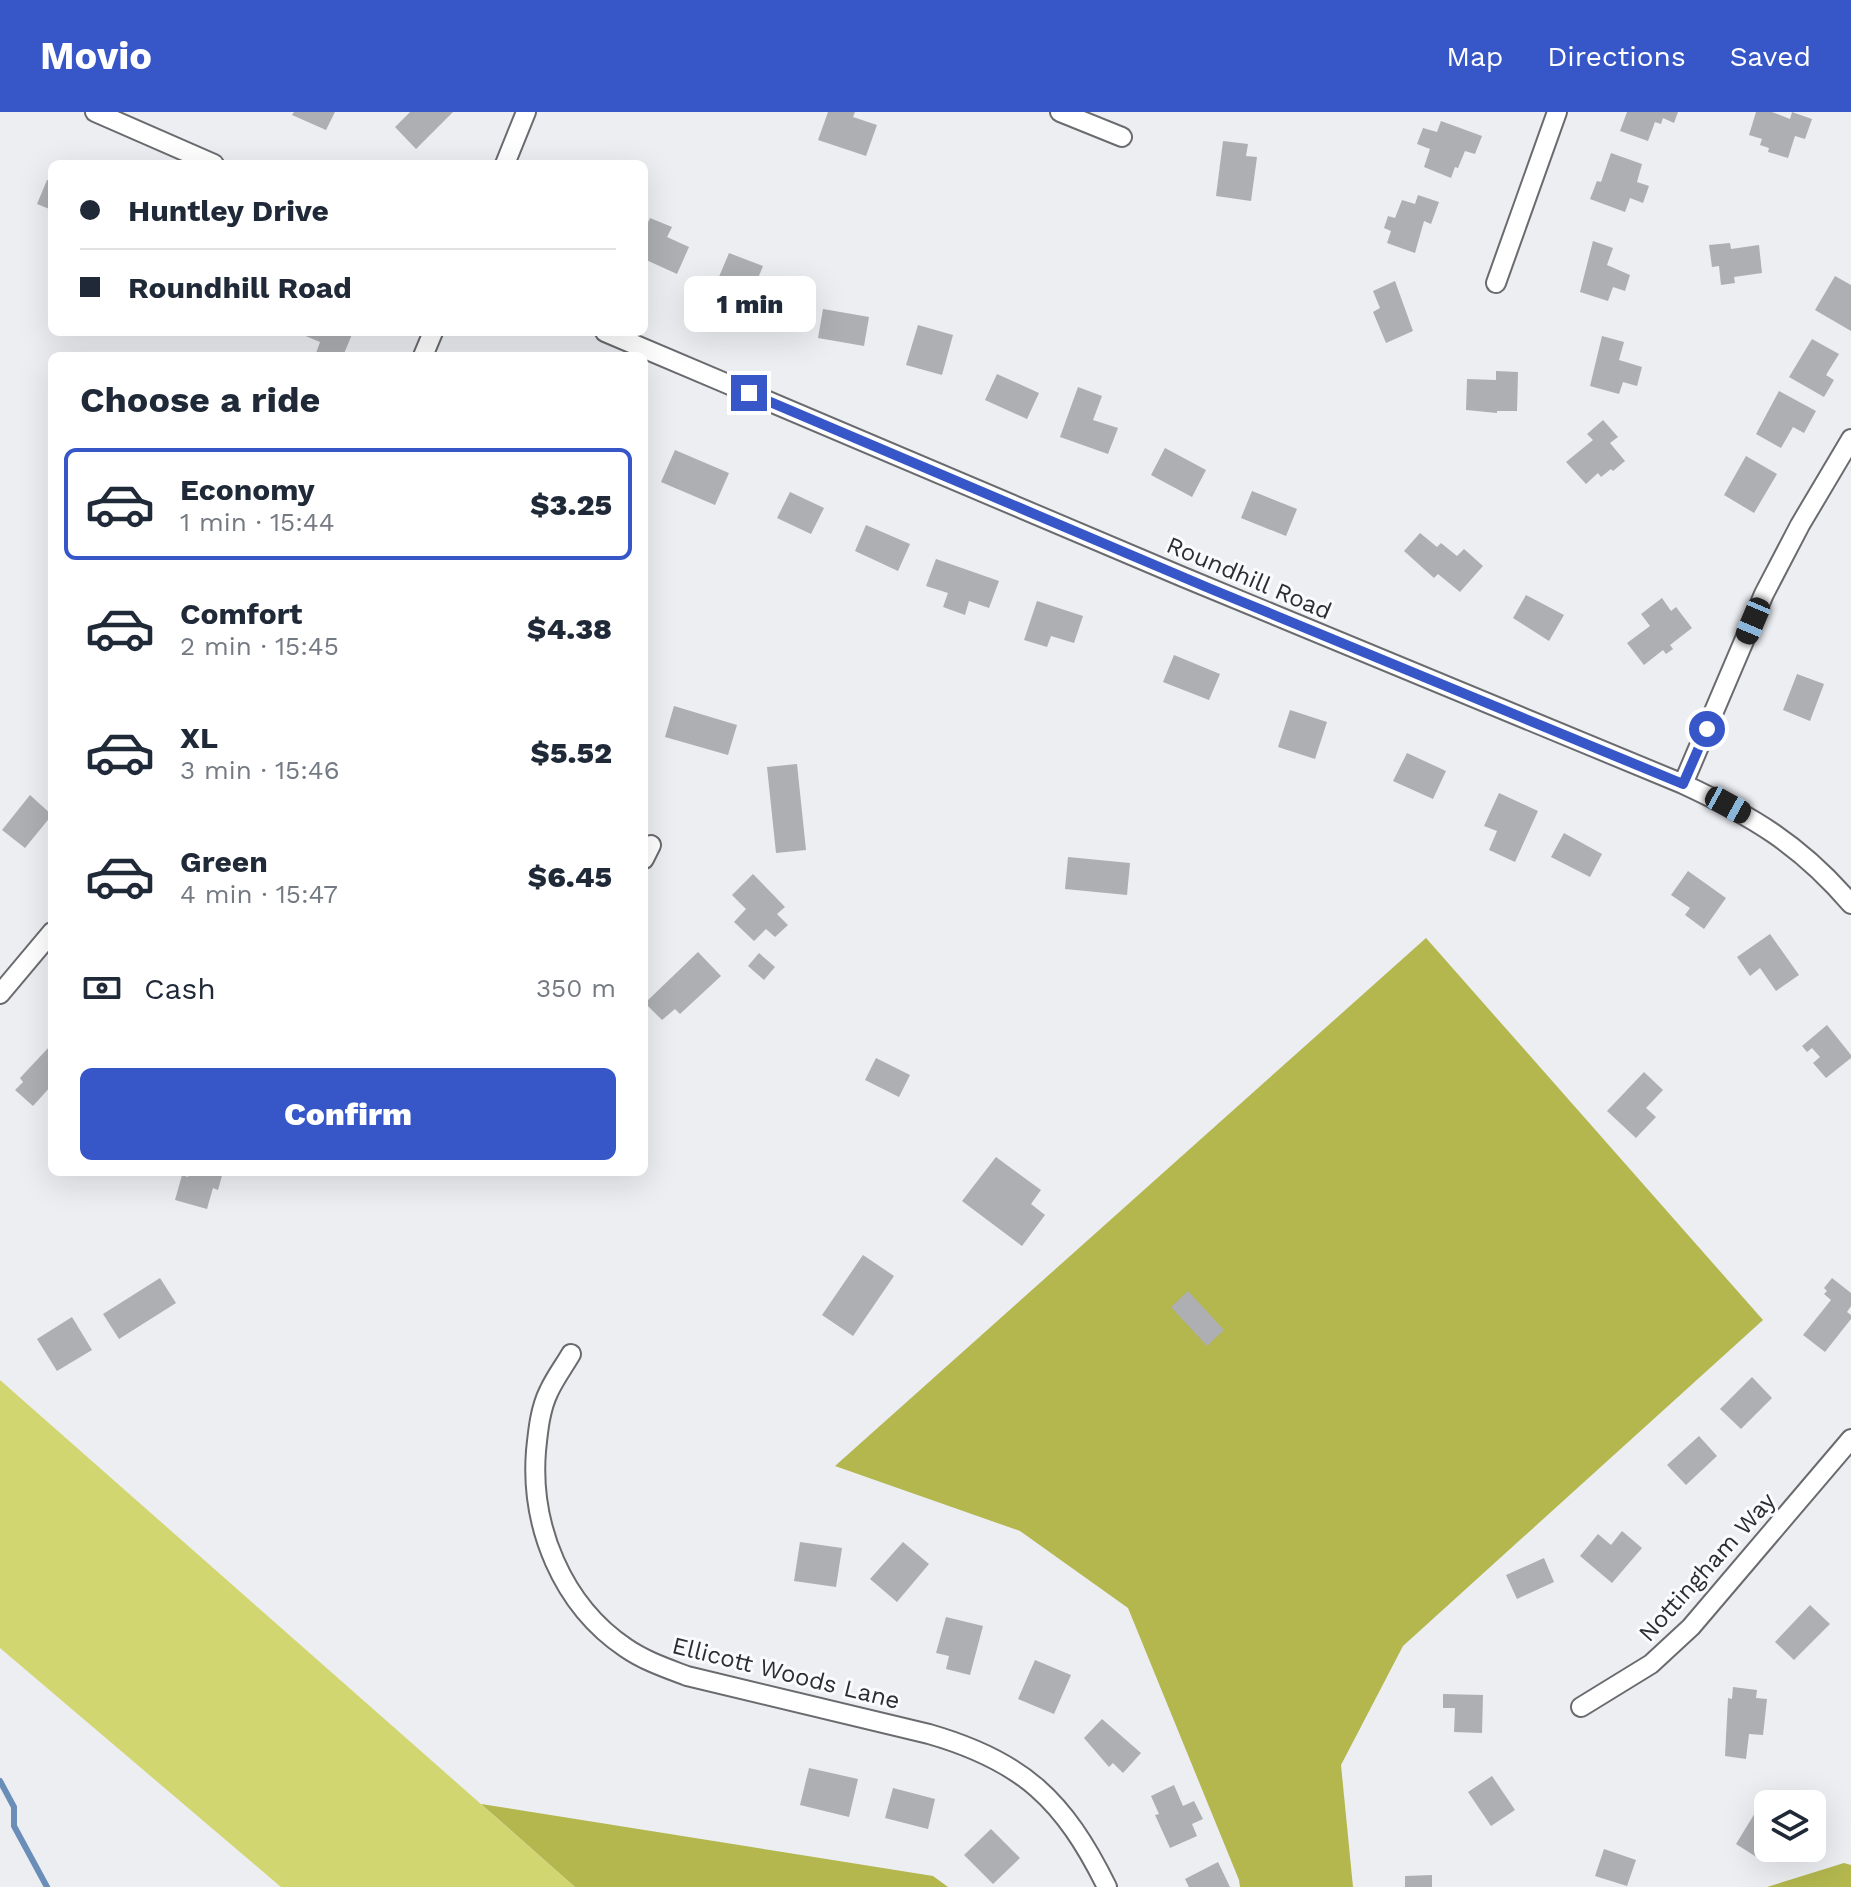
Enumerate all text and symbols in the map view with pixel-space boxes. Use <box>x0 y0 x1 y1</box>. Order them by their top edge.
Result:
text: Movio <box>40 34 152 78</box>
text: Map <box>1446 40 1503 73</box>
text: Directions <box>1547 40 1686 73</box>
text: Saved <box>1730 40 1811 73</box>
text: Huntley Drive <box>128 193 329 228</box>
text: Roundhill Road <box>128 270 352 305</box>
callout: 1 min <box>683 277 815 333</box>
text: 1 min <box>717 289 783 319</box>
route end <box>731 375 767 411</box>
text: Choose a ride <box>80 379 320 421</box>
icon: car <box>84 468 156 540</box>
text: Economy <box>180 472 315 507</box>
text: $3.25 <box>530 487 612 522</box>
text: 1 min · 15:44 <box>180 507 335 537</box>
street label: Roundhill Road <box>1162 531 1336 625</box>
icon: car <box>84 592 156 664</box>
car <box>1733 594 1773 648</box>
text: Comfort <box>180 596 302 631</box>
text: $4.38 <box>527 611 612 646</box>
text: 2 min · 15:45 <box>180 631 339 661</box>
route start <box>1689 711 1725 747</box>
icon: car <box>84 716 156 788</box>
text: XL <box>180 720 218 755</box>
text: $5.52 <box>531 735 612 770</box>
text: 3 min · 15:46 <box>180 755 340 785</box>
car <box>1701 783 1755 827</box>
icon: car <box>84 840 156 912</box>
text: Green <box>180 844 268 879</box>
text: $6.45 <box>528 859 612 894</box>
text: 4 min · 15:47 <box>180 879 338 909</box>
icon: cash <box>80 966 124 1010</box>
text: Cash <box>144 971 216 1006</box>
text: 350 m <box>536 973 616 1003</box>
button: Confirm <box>80 1068 616 1160</box>
street label: Nottingham Way <box>1633 1486 1782 1647</box>
street label: Ellicott Woods Lane <box>669 1631 903 1715</box>
map controls <box>1754 1790 1826 1862</box>
button: layers <box>1754 1790 1826 1862</box>

